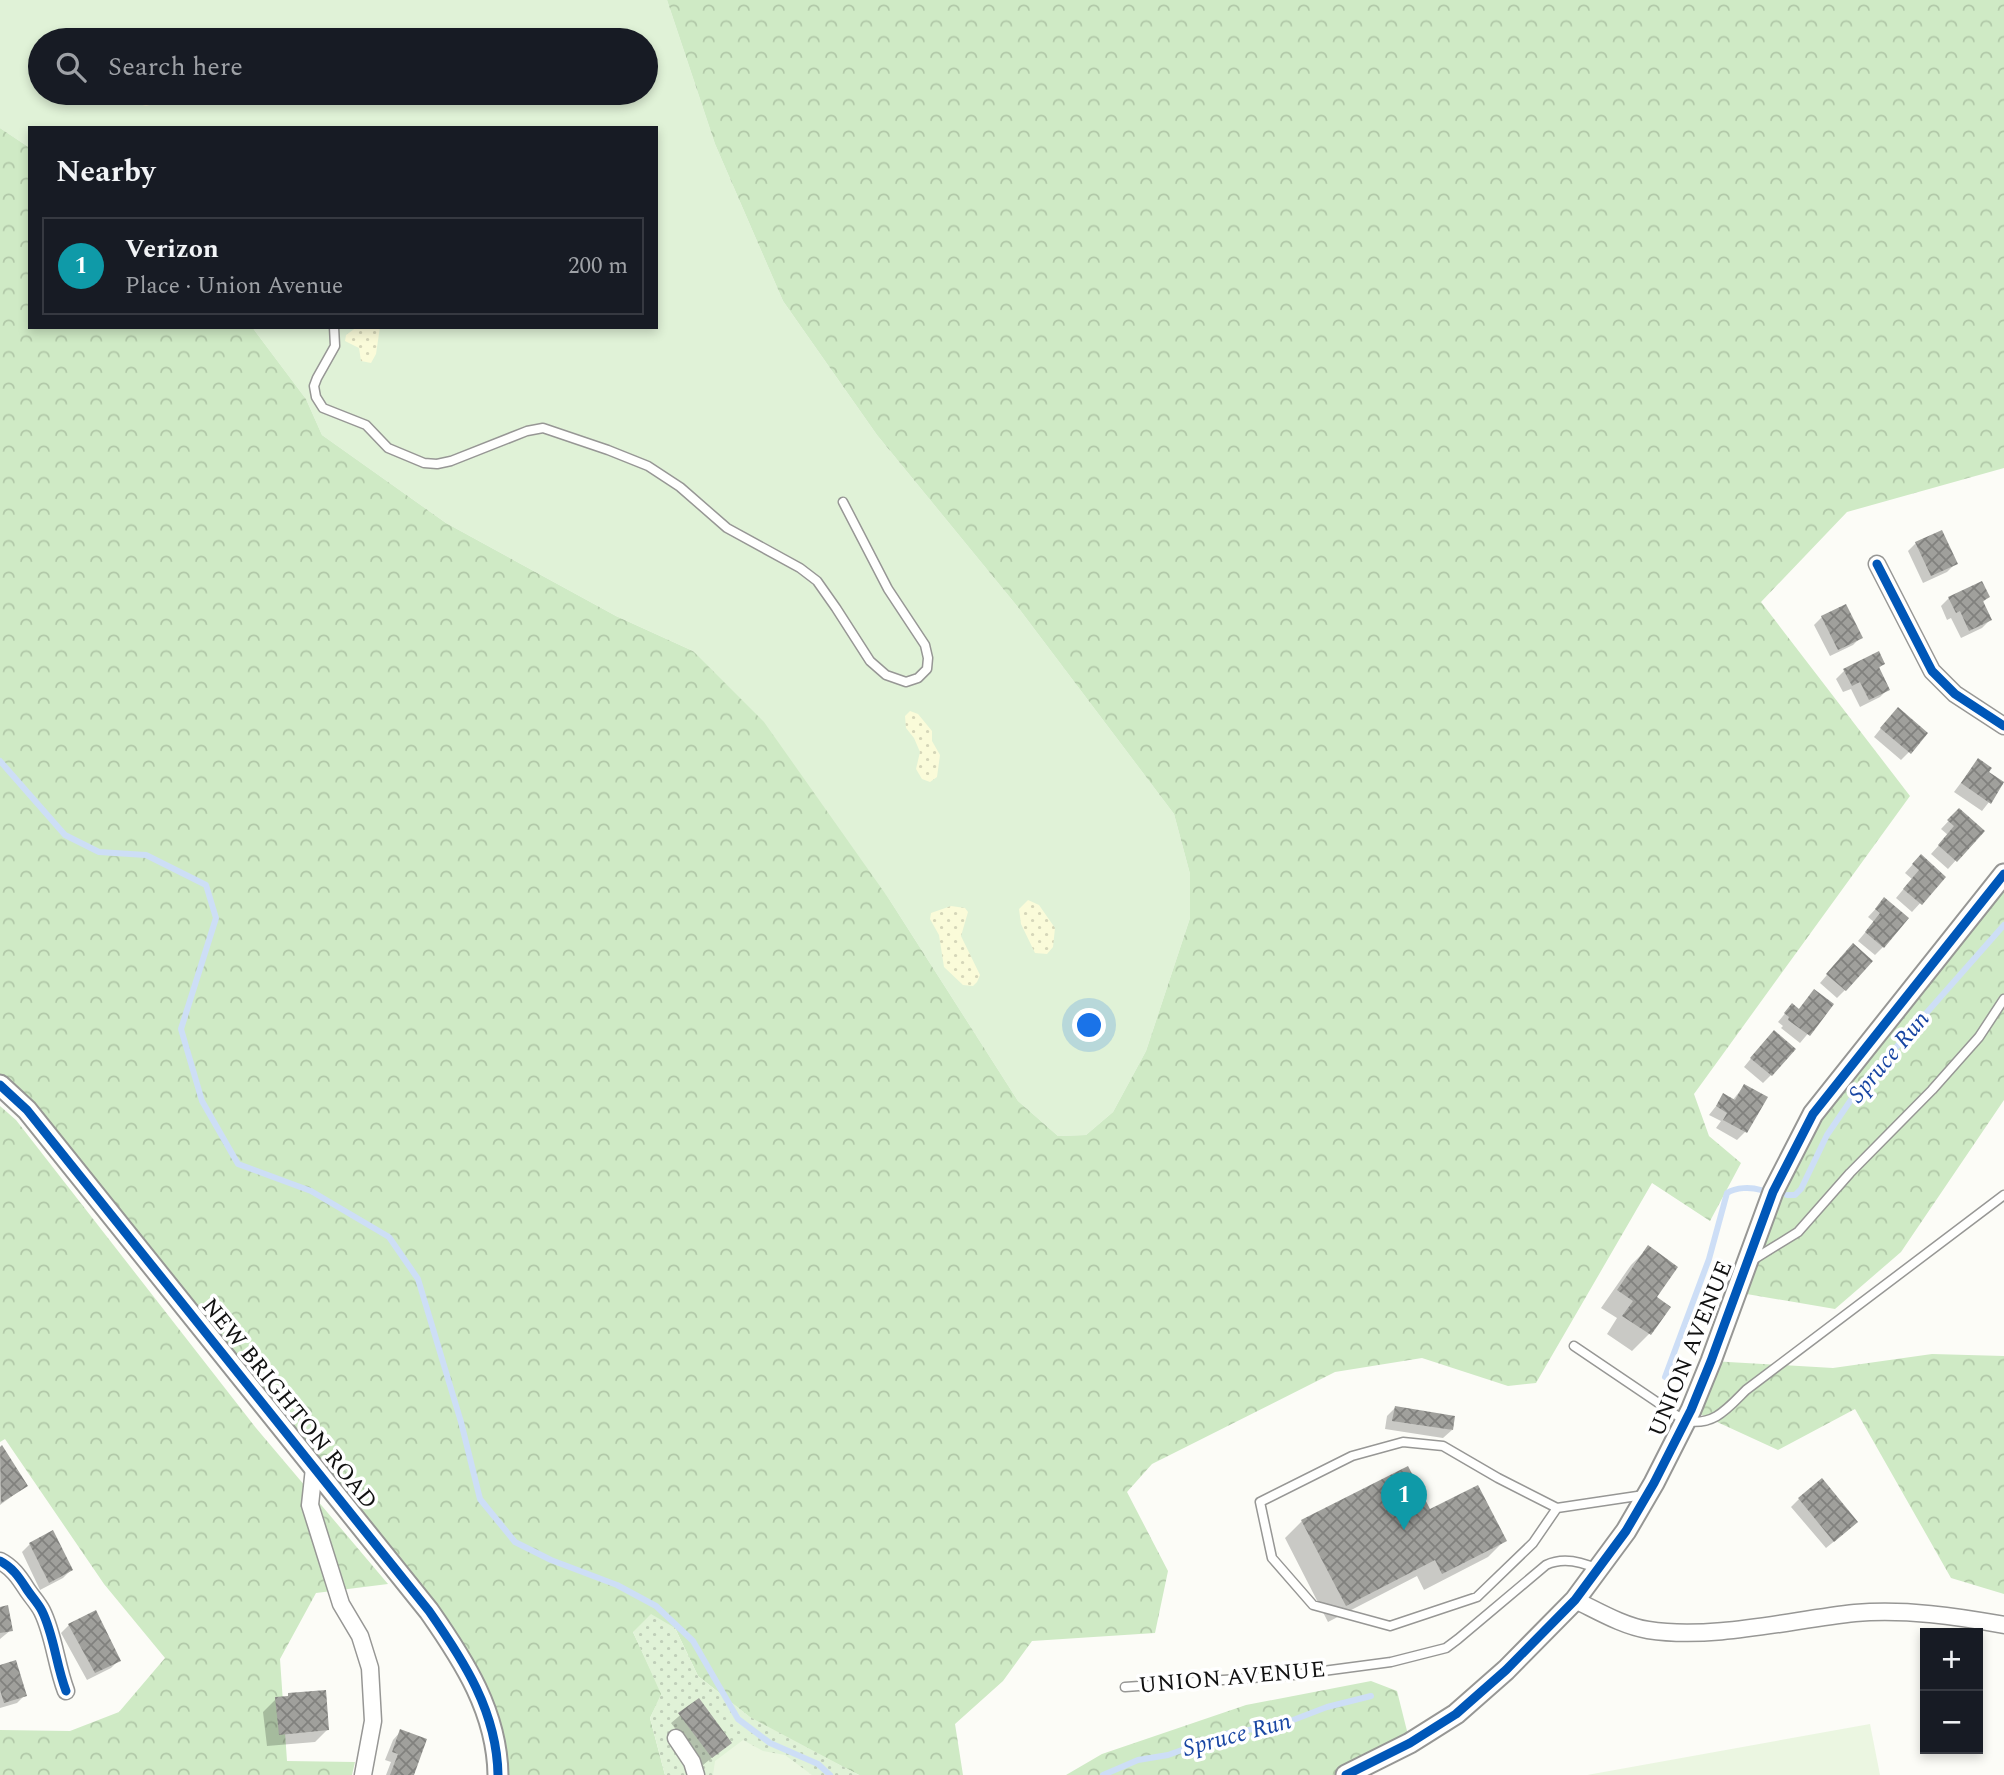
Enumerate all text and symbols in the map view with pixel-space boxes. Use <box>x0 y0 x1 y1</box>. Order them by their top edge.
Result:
search box <box>28 28 658 105</box>
text: Search here <box>108 47 243 87</box>
icon: search <box>52 48 90 86</box>
text: Nearby <box>56 149 155 195</box>
text: Verizon <box>125 229 219 269</box>
text: 1 <box>75 249 87 284</box>
text: 200 m <box>568 249 628 284</box>
text: Place · Union Avenue <box>125 269 343 304</box>
water label: Spruce Run <box>1840 1003 1939 1111</box>
your location <box>1072 1008 1106 1042</box>
street label: UNION AVENUE <box>1640 1256 1742 1442</box>
street label: NEW BRIGHTON ROAD <box>193 1291 385 1517</box>
pin: 1 <box>1381 1472 1427 1530</box>
map controls <box>1920 1628 1983 1754</box>
button: + <box>1920 1628 1983 1691</box>
street label: UNION AVENUE <box>1137 1652 1327 1704</box>
button: − <box>1920 1691 1983 1754</box>
water label: Spruce Run <box>1179 1703 1296 1767</box>

